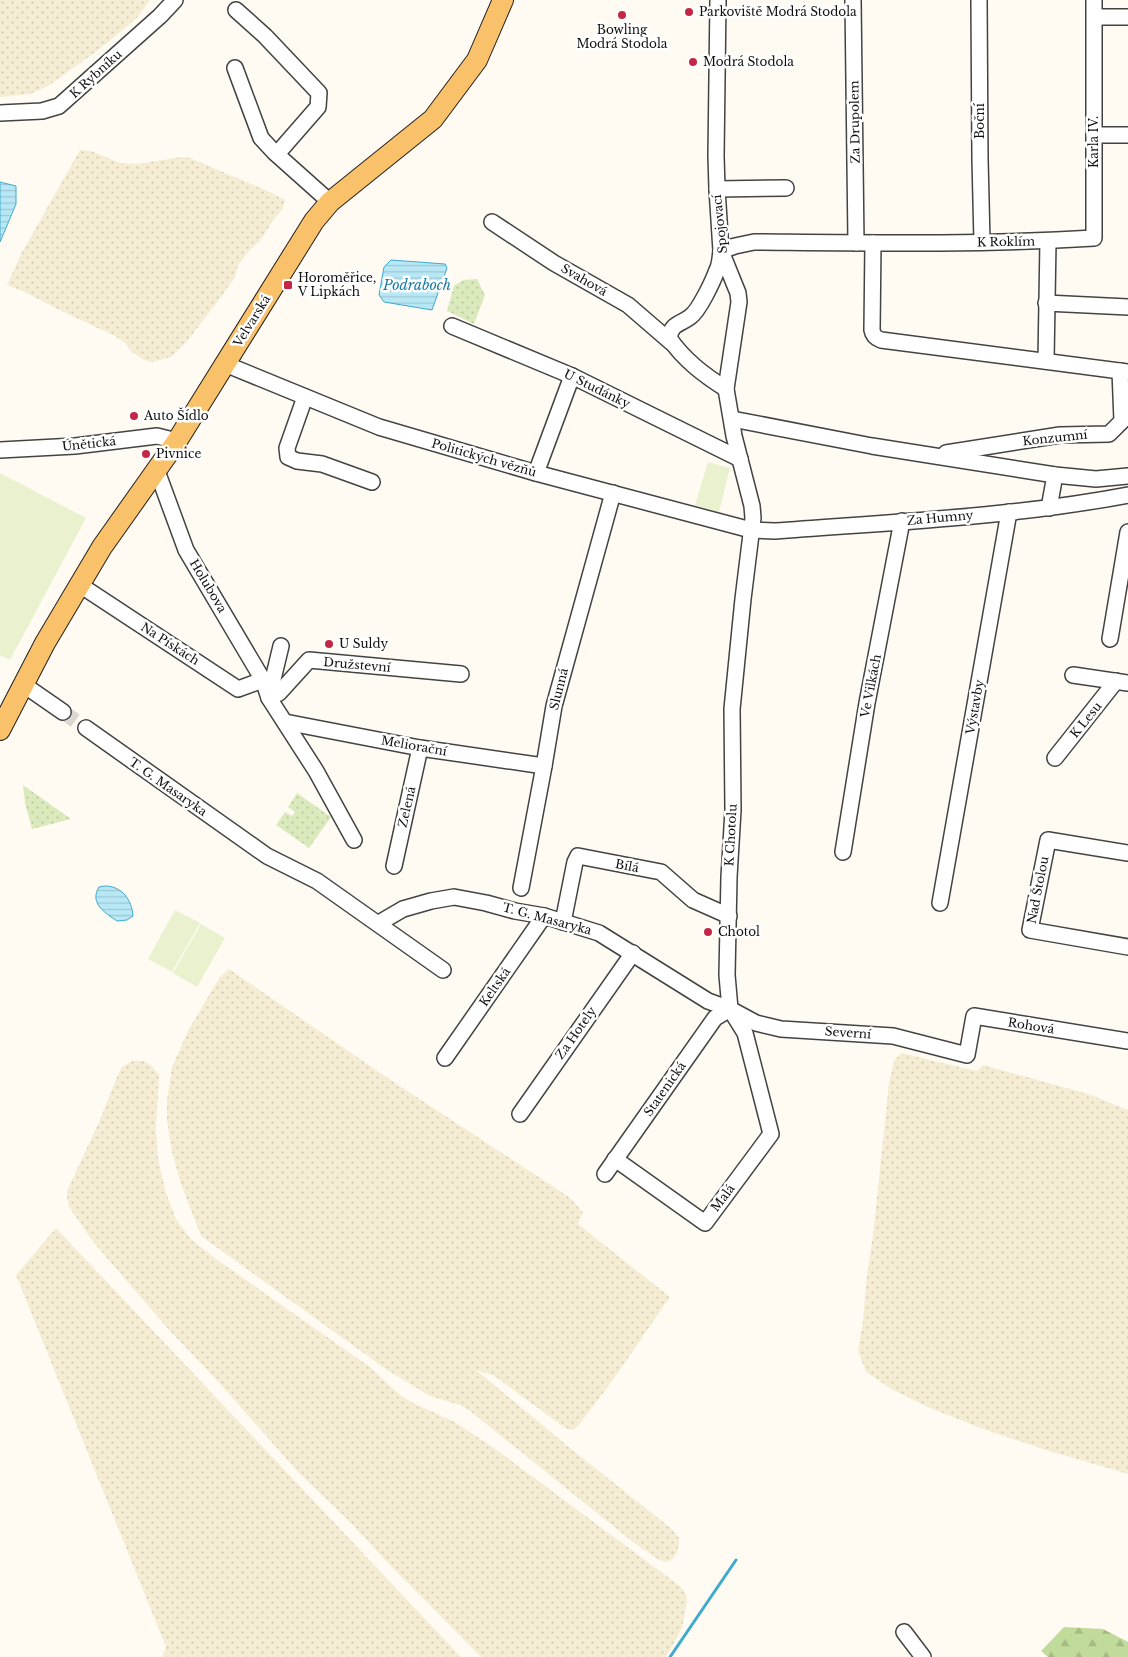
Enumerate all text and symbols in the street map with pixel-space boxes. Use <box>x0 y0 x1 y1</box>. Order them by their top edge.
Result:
place label: Parkoviště Modrá Stodola <box>699 4 857 19</box>
marker: Parkoviště Modrá Stodola <box>683 6 695 18</box>
marker: Bowling Modrá Stodola <box>616 9 628 21</box>
place label: Bowling Modrá Stodola <box>577 22 668 51</box>
street label: K Rybníku <box>67 46 125 101</box>
place label: Modrá Stodola <box>703 54 794 69</box>
marker: Modrá Stodola <box>687 56 699 68</box>
street label: Za Drupolem <box>846 80 863 164</box>
street label: Boční <box>972 102 987 139</box>
street label: Karla IV. <box>1086 116 1101 168</box>
street label: Spojovací <box>709 193 730 254</box>
street label: K Roklím <box>977 233 1035 250</box>
street label: Svahová <box>558 260 610 299</box>
place label: Horoměřice, V Lipkách <box>297 270 376 299</box>
water label: Podraboch <box>382 276 451 294</box>
marker: Horoměřice, V Lipkách <box>282 279 294 291</box>
street label: Velvarská <box>229 292 274 350</box>
street label: U Studánky <box>562 366 633 411</box>
place label: Auto Šídlo <box>143 407 209 423</box>
marker: Auto Šídlo <box>128 410 140 422</box>
street label: Konzumní <box>1022 427 1089 448</box>
street label: Únětická <box>61 432 117 454</box>
street label: Politických vězňů <box>430 435 538 480</box>
place label: Pivnice <box>156 446 201 461</box>
marker: Pivnice <box>140 448 152 460</box>
street label: Za Humny <box>906 507 974 528</box>
street label: Holubova <box>187 556 230 616</box>
street label: Na Pískách <box>138 619 202 668</box>
place label: U Suldy <box>339 636 388 651</box>
marker: U Suldy <box>323 638 335 650</box>
street label: Ve Vilkách <box>857 653 884 720</box>
street label: Družstevní <box>323 654 392 675</box>
street label: Slunná <box>546 666 571 711</box>
street label: Výstavby <box>962 678 987 736</box>
street label: K Lesu <box>1067 699 1105 741</box>
street label: Meliorační <box>380 732 449 759</box>
street label: T. G. Masaryka <box>126 754 210 819</box>
street label: Zelená <box>395 784 419 829</box>
street label: K Chotolu <box>721 803 740 867</box>
street label: Nad Štolou <box>1023 855 1051 925</box>
street label: Bílá <box>614 856 641 875</box>
street label: T. G. Masaryka <box>501 899 594 938</box>
place label: Chotol <box>718 924 760 939</box>
marker: Chotol <box>702 926 714 938</box>
street label: Keltská <box>476 964 514 1009</box>
street label: Za Hotely <box>552 1003 599 1062</box>
street label: Rohová <box>1007 1014 1056 1037</box>
street label: Severní <box>824 1023 873 1042</box>
street label: Statenická <box>640 1058 689 1119</box>
street label: Malá <box>707 1181 738 1214</box>

